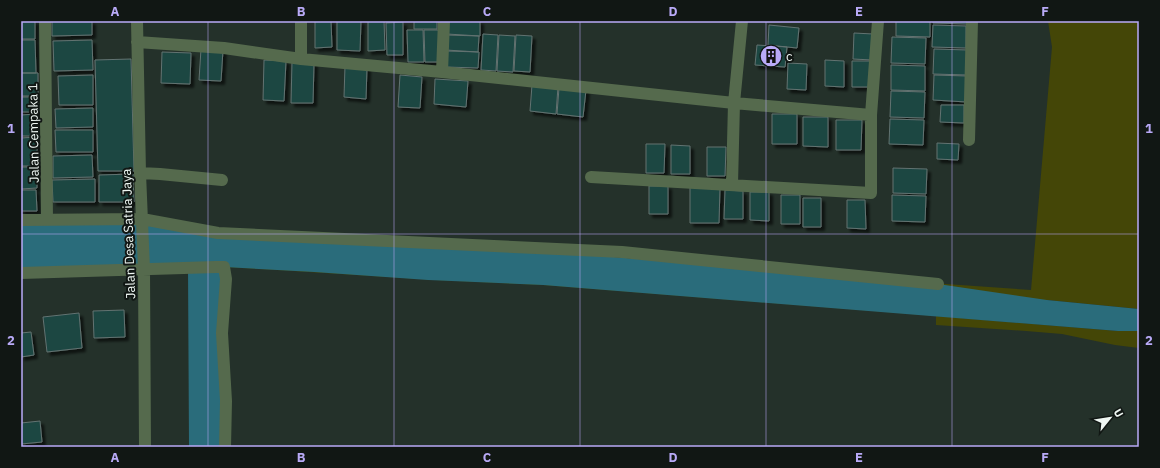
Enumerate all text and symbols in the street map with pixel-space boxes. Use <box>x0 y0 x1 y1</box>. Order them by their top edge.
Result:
text: A <box>111 3 120 20</box>
text: B <box>297 3 306 20</box>
text: C <box>483 3 492 20</box>
text: D <box>668 3 678 20</box>
text: E <box>855 3 863 20</box>
text: F <box>1041 3 1049 20</box>
building icon: c <box>758 43 784 69</box>
place label: c <box>786 48 793 65</box>
street label: Jalan Cempaka 1 <box>24 83 43 183</box>
text: 1 <box>7 120 15 137</box>
text: 1 <box>1145 120 1153 137</box>
street label: Jalan Desa Satria Jaya <box>118 168 139 300</box>
text: 2 <box>7 332 15 349</box>
text: 2 <box>1145 332 1153 349</box>
north arrow <box>1090 398 1130 438</box>
text: U <box>1111 406 1127 420</box>
text: A <box>111 449 120 466</box>
text: B <box>297 449 306 466</box>
text: C <box>483 449 492 466</box>
text: D <box>668 449 678 466</box>
text: E <box>855 449 863 466</box>
text: F <box>1041 449 1049 466</box>

